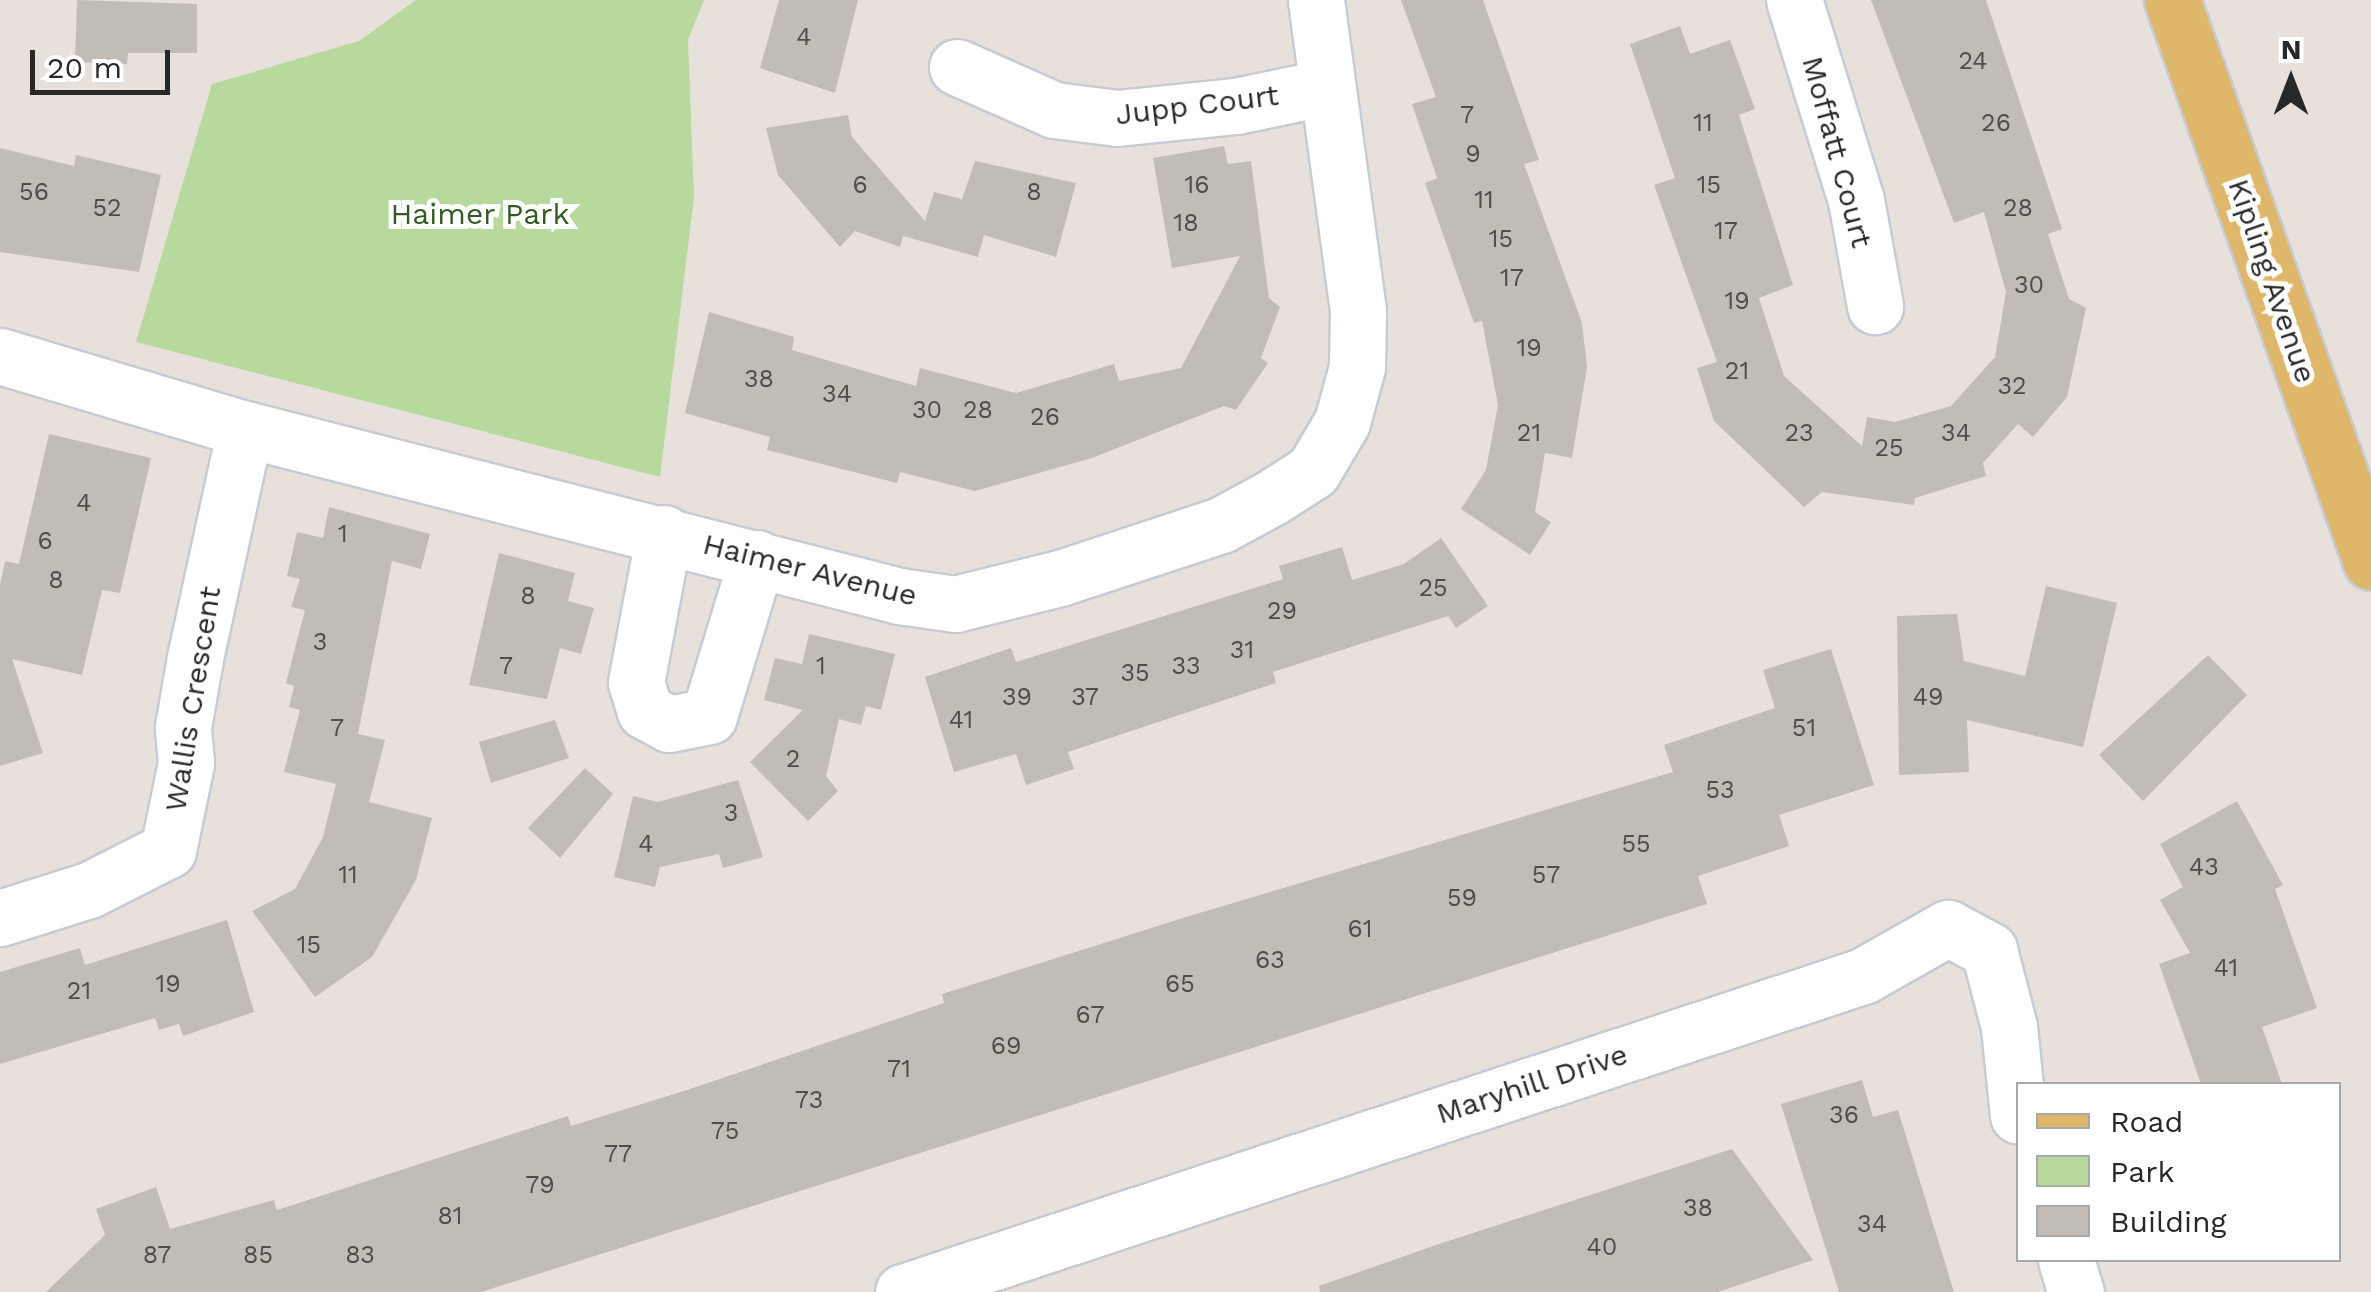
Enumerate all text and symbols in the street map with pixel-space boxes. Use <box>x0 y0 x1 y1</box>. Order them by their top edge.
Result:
house number: 4 <box>796 22 812 52</box>
scale bar <box>35 30 175 92</box>
north arrow <box>2241 30 2341 130</box>
text: N <box>2281 33 2301 66</box>
house number: 24 <box>1958 46 1988 76</box>
text: 20 m <box>47 50 122 85</box>
street label: Moffatt Court <box>1794 52 1880 252</box>
street label: Jupp Court <box>1113 77 1281 133</box>
house number: 7 <box>1460 100 1474 130</box>
house number: 11 <box>1693 108 1713 138</box>
house number: 26 <box>1981 108 2011 138</box>
house number: 9 <box>1465 139 1481 169</box>
house number: 6 <box>852 170 868 200</box>
house number: 16 <box>1185 170 1209 200</box>
house number: 15 <box>1697 170 1721 200</box>
street label: Kipling Avenue <box>2220 174 2324 388</box>
house number: 56 <box>19 177 49 207</box>
house number: 8 <box>1026 177 1042 207</box>
house number: 11 <box>1474 185 1494 215</box>
house number: 52 <box>92 193 122 223</box>
house number: 28 <box>2003 193 2033 223</box>
park label: Haimer Park <box>390 196 570 232</box>
house number: 18 <box>1173 208 1199 238</box>
house number: 17 <box>1714 216 1738 246</box>
house number: 15 <box>1489 224 1513 254</box>
house number: 17 <box>1500 263 1524 293</box>
house number: 30 <box>2014 270 2044 300</box>
house number: 19 <box>1724 286 1750 316</box>
house number: 19 <box>1516 333 1542 363</box>
house number: 21 <box>1725 356 1749 386</box>
house number: 38 <box>744 364 774 394</box>
house number: 32 <box>1997 371 2027 401</box>
house number: 34 <box>822 379 852 409</box>
house number: 30 <box>912 395 942 425</box>
house number: 28 <box>963 395 993 425</box>
house number: 26 <box>1030 402 1060 432</box>
house number: 21 <box>1517 418 1541 448</box>
house number: 23 <box>1784 418 1814 448</box>
house number: 34 <box>1941 418 1971 448</box>
house number: 25 <box>1874 433 1904 463</box>
house number: 4 <box>76 488 92 518</box>
house number: 1 <box>338 519 348 549</box>
house number: 6 <box>37 526 53 556</box>
street label: Haimer Avenue <box>698 526 922 614</box>
house number: 8 <box>48 565 64 595</box>
house number: 25 <box>1418 573 1448 603</box>
house number: 8 <box>520 581 536 611</box>
street label: Wallis Crescent <box>157 584 229 814</box>
house number: 29 <box>1267 596 1297 626</box>
house number: 3 <box>313 627 327 657</box>
house number: 31 <box>1230 635 1254 665</box>
house number: 7 <box>499 651 513 681</box>
house number: 1 <box>816 651 826 681</box>
house number: 33 <box>1171 651 1201 681</box>
house number: 35 <box>1120 658 1150 688</box>
house number: 39 <box>1002 682 1032 712</box>
house number: 37 <box>1071 682 1099 712</box>
house number: 49 <box>1913 682 1943 712</box>
house number: 41 <box>949 705 973 735</box>
house number: 7 <box>330 713 344 743</box>
house number: 51 <box>1792 713 1816 743</box>
house number: 2 <box>786 744 800 774</box>
house number: 53 <box>1705 775 1735 805</box>
house number: 3 <box>724 798 738 828</box>
house number: 4 <box>638 829 654 859</box>
house number: 55 <box>1621 829 1651 859</box>
house number: 43 <box>2189 852 2219 882</box>
house number: 11 <box>338 860 358 890</box>
house number: 57 <box>1532 860 1560 890</box>
house number: 59 <box>1447 883 1477 913</box>
house number: 61 <box>1348 914 1372 944</box>
house number: 15 <box>297 930 321 960</box>
house number: 63 <box>1255 945 1285 975</box>
house number: 41 <box>2214 953 2238 983</box>
house number: 19 <box>155 969 181 999</box>
house number: 65 <box>1165 969 1195 999</box>
house number: 21 <box>67 976 91 1006</box>
house number: 67 <box>1076 1000 1104 1030</box>
house number: 69 <box>991 1031 1021 1061</box>
street label: Maryhill Drive <box>1431 1036 1633 1132</box>
house number: 71 <box>887 1054 911 1084</box>
legend <box>2016 1082 2341 1262</box>
house number: 73 <box>795 1085 823 1115</box>
house number: 36 <box>1829 1100 1859 1130</box>
text: Road <box>2110 1104 2183 1139</box>
house number: 75 <box>711 1116 739 1146</box>
house number: 77 <box>604 1139 632 1169</box>
text: Park <box>2110 1154 2175 1189</box>
house number: 79 <box>525 1170 555 1200</box>
house number: 38 <box>1683 1193 1713 1223</box>
house number: 81 <box>437 1201 463 1231</box>
text: Building <box>2110 1204 2227 1239</box>
house number: 34 <box>1857 1209 1887 1239</box>
house number: 40 <box>1587 1232 1617 1262</box>
house number: 87 <box>143 1240 171 1270</box>
house number: 85 <box>243 1240 273 1270</box>
house number: 83 <box>345 1240 375 1270</box>

